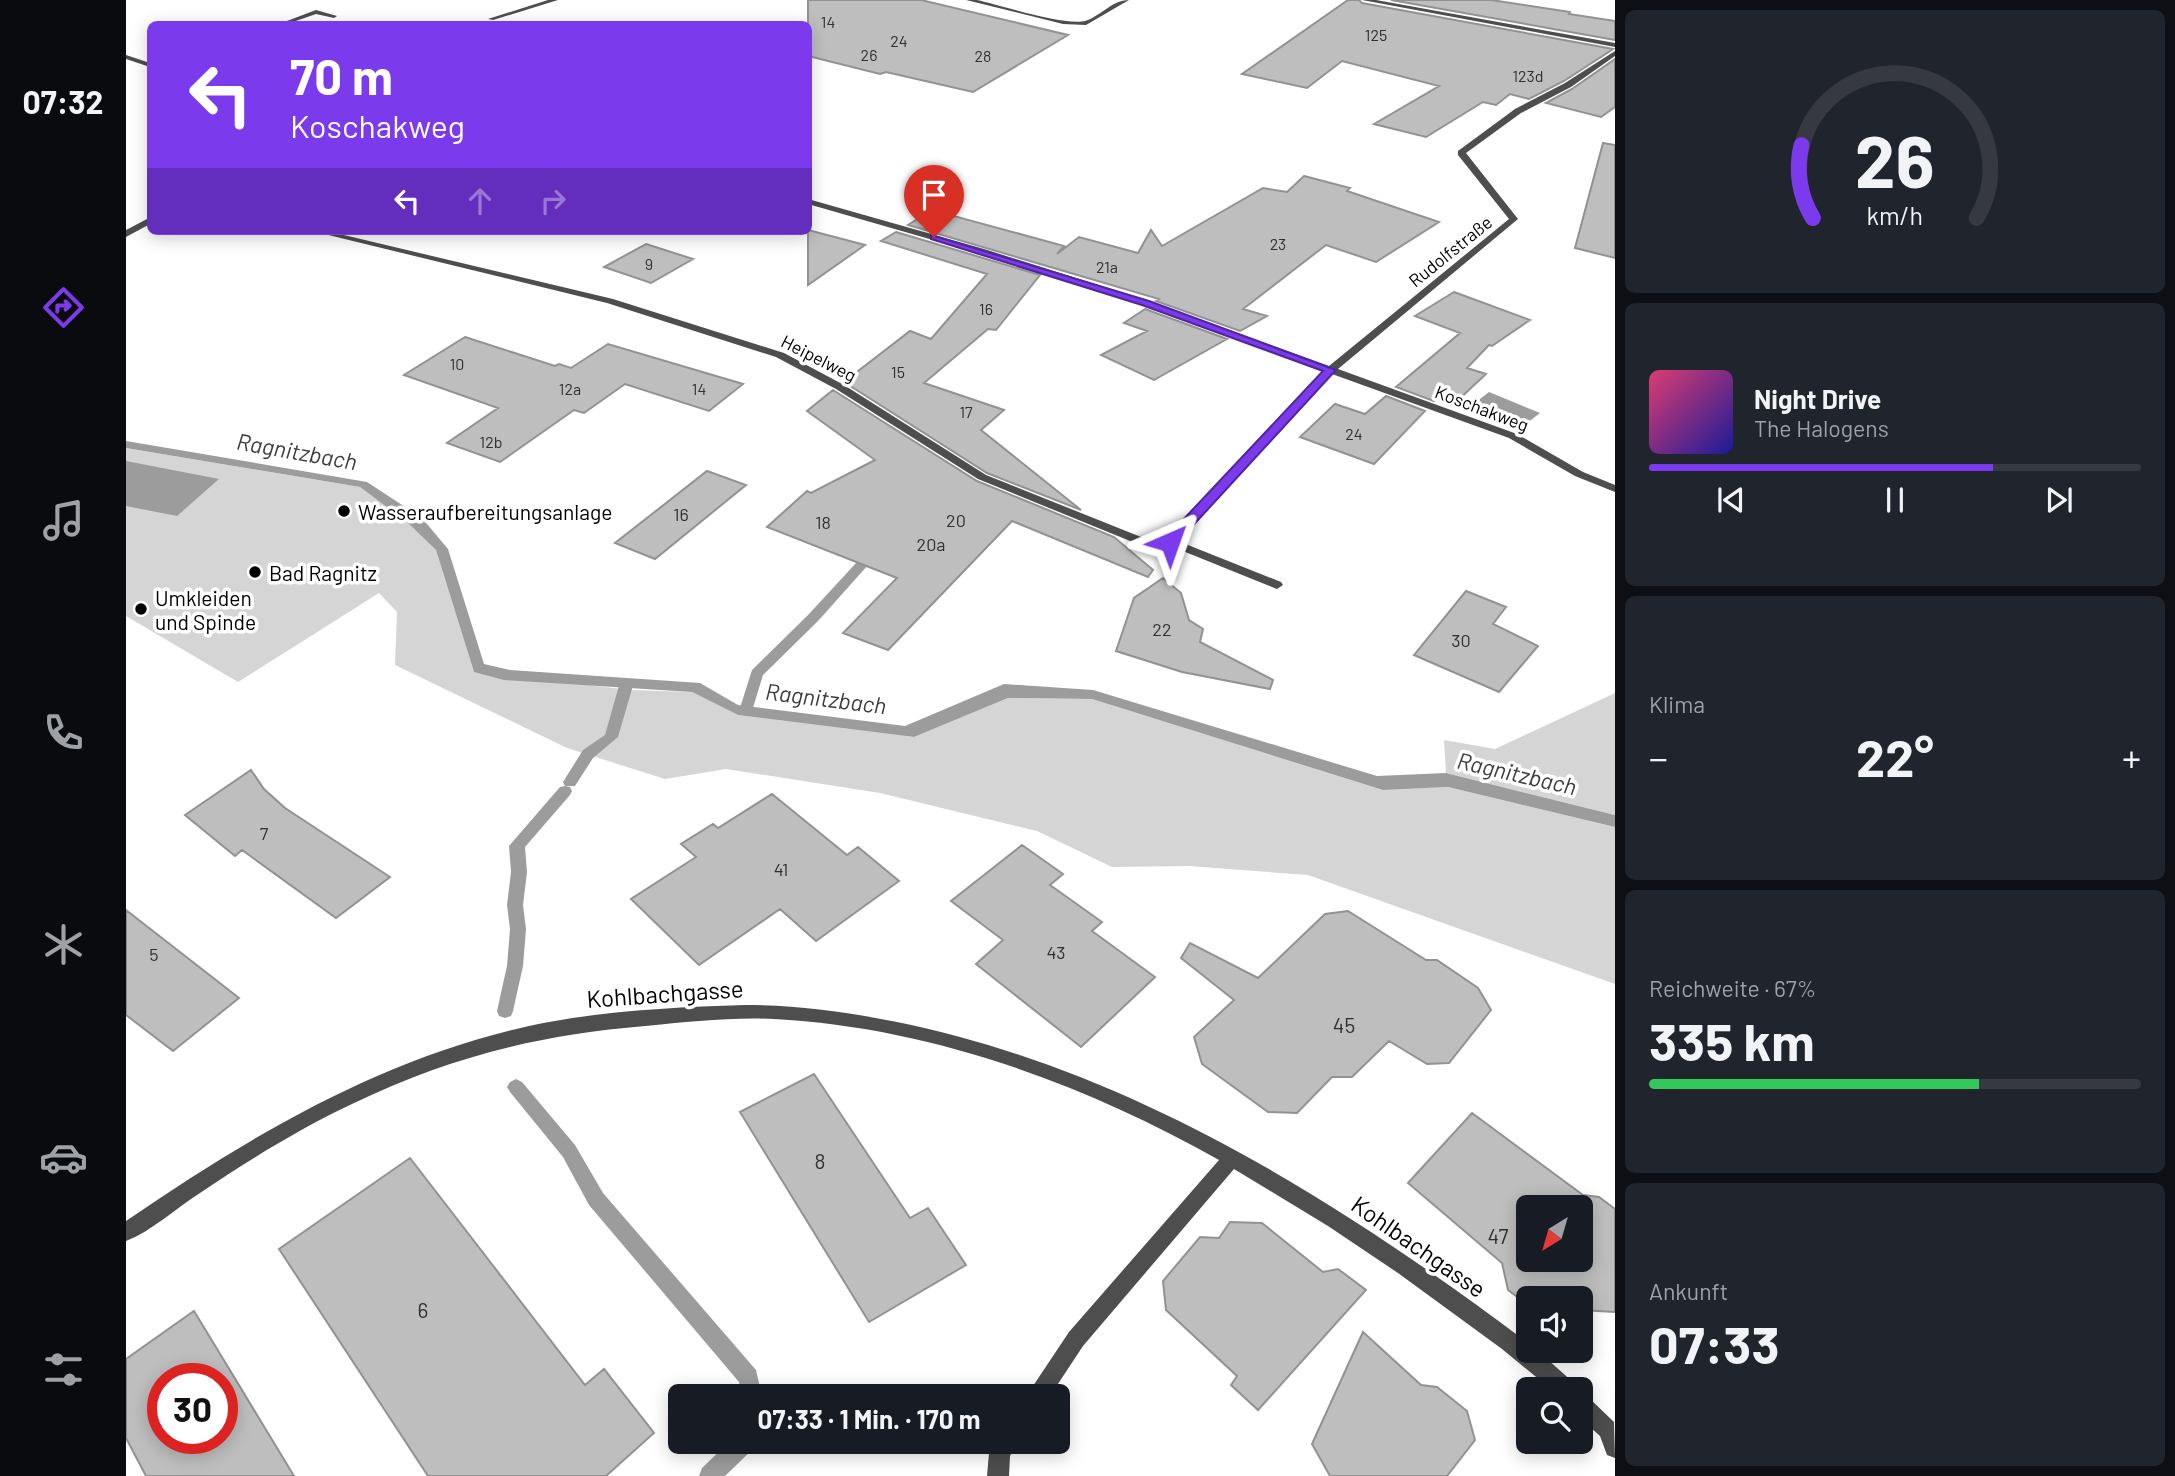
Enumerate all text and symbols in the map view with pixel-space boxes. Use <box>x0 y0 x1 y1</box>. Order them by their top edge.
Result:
house number: 14 <box>821 12 835 31</box>
house number: 125 <box>1365 25 1387 44</box>
house number: 24 <box>890 31 908 50</box>
house number: 26 <box>861 45 877 64</box>
text: 70 m <box>290 46 393 105</box>
house number: 28 <box>975 46 991 65</box>
icon: left <box>175 49 266 140</box>
house number: 123d <box>1512 66 1544 85</box>
text: 07:32 <box>23 82 103 120</box>
text: Koschakweg <box>290 106 465 144</box>
text: 26 <box>1855 115 1935 203</box>
pin <box>904 165 964 237</box>
icon: arrive <box>915 176 953 214</box>
icon: left <box>388 182 426 220</box>
icon: ahead <box>461 182 499 220</box>
icon: right <box>534 182 572 220</box>
text: km/h <box>1867 199 1923 229</box>
street label: Rudolfstraße <box>1404 211 1496 291</box>
house number: 23 <box>1270 234 1286 253</box>
house number: 9 <box>645 254 653 273</box>
house number: 21a <box>1096 257 1118 276</box>
icon: directions <box>39 283 88 332</box>
house number: 16 <box>979 299 993 318</box>
street label: Heipelweg <box>778 330 860 386</box>
house number: 10 <box>450 354 464 373</box>
house number: 15 <box>891 362 905 381</box>
house number: 12a <box>559 379 581 398</box>
house number: 14 <box>692 379 706 398</box>
street label: Koschakweg <box>1432 380 1532 436</box>
text: Night Drive <box>1754 383 1881 414</box>
house number: 17 <box>959 402 973 421</box>
text: The Halogens <box>1754 414 1889 442</box>
house number: 24 <box>1345 424 1363 443</box>
water label: Ragnitzbach <box>235 427 359 475</box>
house number: 12b <box>480 432 502 451</box>
icon: previous <box>1712 481 1750 519</box>
icon: pause <box>1876 481 1914 519</box>
icon: next <box>2040 481 2078 519</box>
icon: music <box>39 496 88 545</box>
place label: Wasseraufbereitungsanlage <box>358 499 612 524</box>
marker: Wasseraufbereitungsanlage <box>336 503 352 519</box>
house number: 16 <box>673 503 689 525</box>
position arrow <box>1133 505 1207 579</box>
house number: 20 <box>946 509 966 531</box>
house number: 18 <box>815 511 831 533</box>
house number: 20a <box>916 533 946 555</box>
place label: Bad Ragnitz <box>269 560 377 585</box>
marker: Bad Ragnitz <box>247 564 263 580</box>
place label: Umkleiden und Spinde <box>155 585 256 634</box>
marker: Umkleiden und Spinde <box>133 601 149 617</box>
house number: 22 <box>1152 618 1172 640</box>
house number: 30 <box>1451 629 1471 651</box>
water label: Ragnitzbach <box>764 677 888 719</box>
text: Klima <box>1649 690 1705 718</box>
icon: phone <box>39 708 88 757</box>
text: 22° <box>1856 725 1934 787</box>
text: − <box>1649 734 1668 780</box>
text: + <box>2122 734 2141 780</box>
water label: Ragnitzbach <box>1455 746 1579 800</box>
house number: 7 <box>260 822 269 844</box>
house number: 41 <box>774 858 788 880</box>
icon: climate <box>39 920 88 969</box>
house number: 43 <box>1046 941 1066 963</box>
house number: 5 <box>149 943 159 965</box>
street label: Kohlbachgasse <box>586 973 744 1013</box>
text: Reichweite · 67% <box>1649 974 1816 1002</box>
text: 335 km <box>1649 1009 1815 1071</box>
house number: 45 <box>1333 1012 1355 1037</box>
icon: car <box>39 1133 88 1182</box>
house number: 8 <box>815 1148 825 1173</box>
street label: Kohlbachgasse <box>1346 1189 1492 1303</box>
north arrow <box>1516 1195 1592 1272</box>
map controls <box>1516 1195 1593 1454</box>
house number: 47 <box>1488 1223 1509 1248</box>
text: Ankunft <box>1649 1277 1728 1305</box>
button: sound <box>1516 1286 1593 1363</box>
house number: 6 <box>418 1297 428 1322</box>
text: 07:33 <box>1649 1312 1780 1374</box>
icon: filters <box>39 1345 88 1394</box>
speed limit sign: 30 <box>147 1363 238 1454</box>
button: search <box>1516 1377 1593 1454</box>
text: 07:33 · 1 Min. · 170 m <box>758 1403 980 1434</box>

